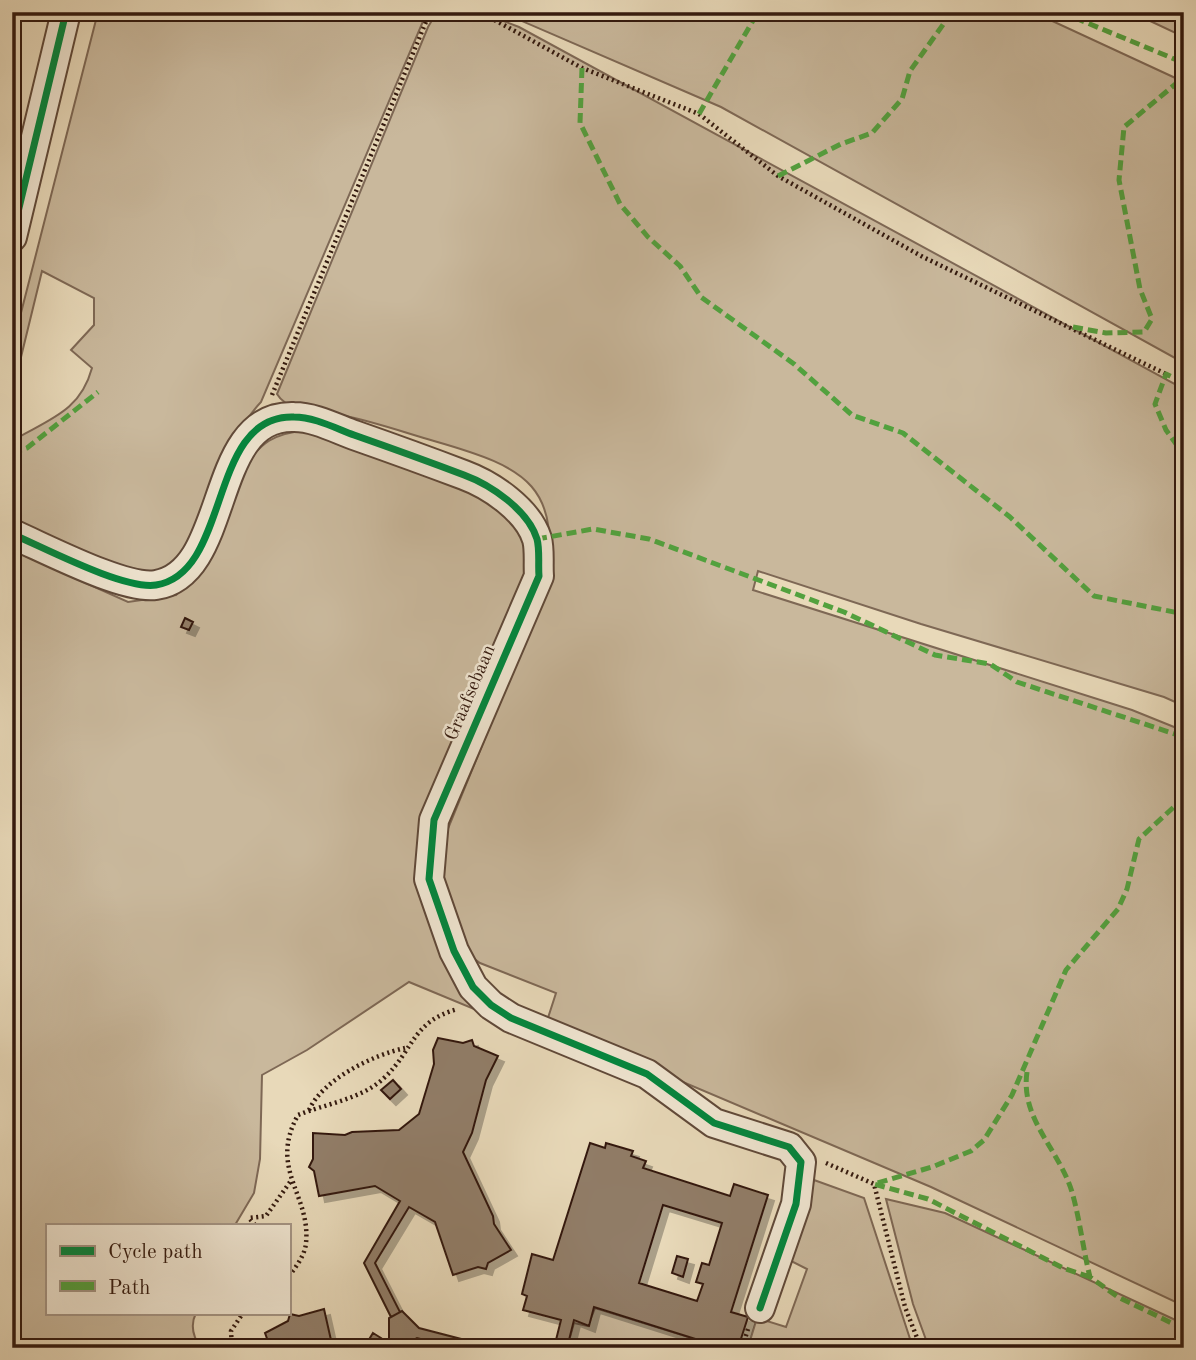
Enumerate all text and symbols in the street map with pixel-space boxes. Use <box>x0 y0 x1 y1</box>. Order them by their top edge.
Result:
street label: Graafsebaan <box>442 642 500 744</box>
legend <box>46 1224 290 1314</box>
text: Cycle path <box>108 1242 203 1263</box>
text: Path <box>108 1278 151 1299</box>

